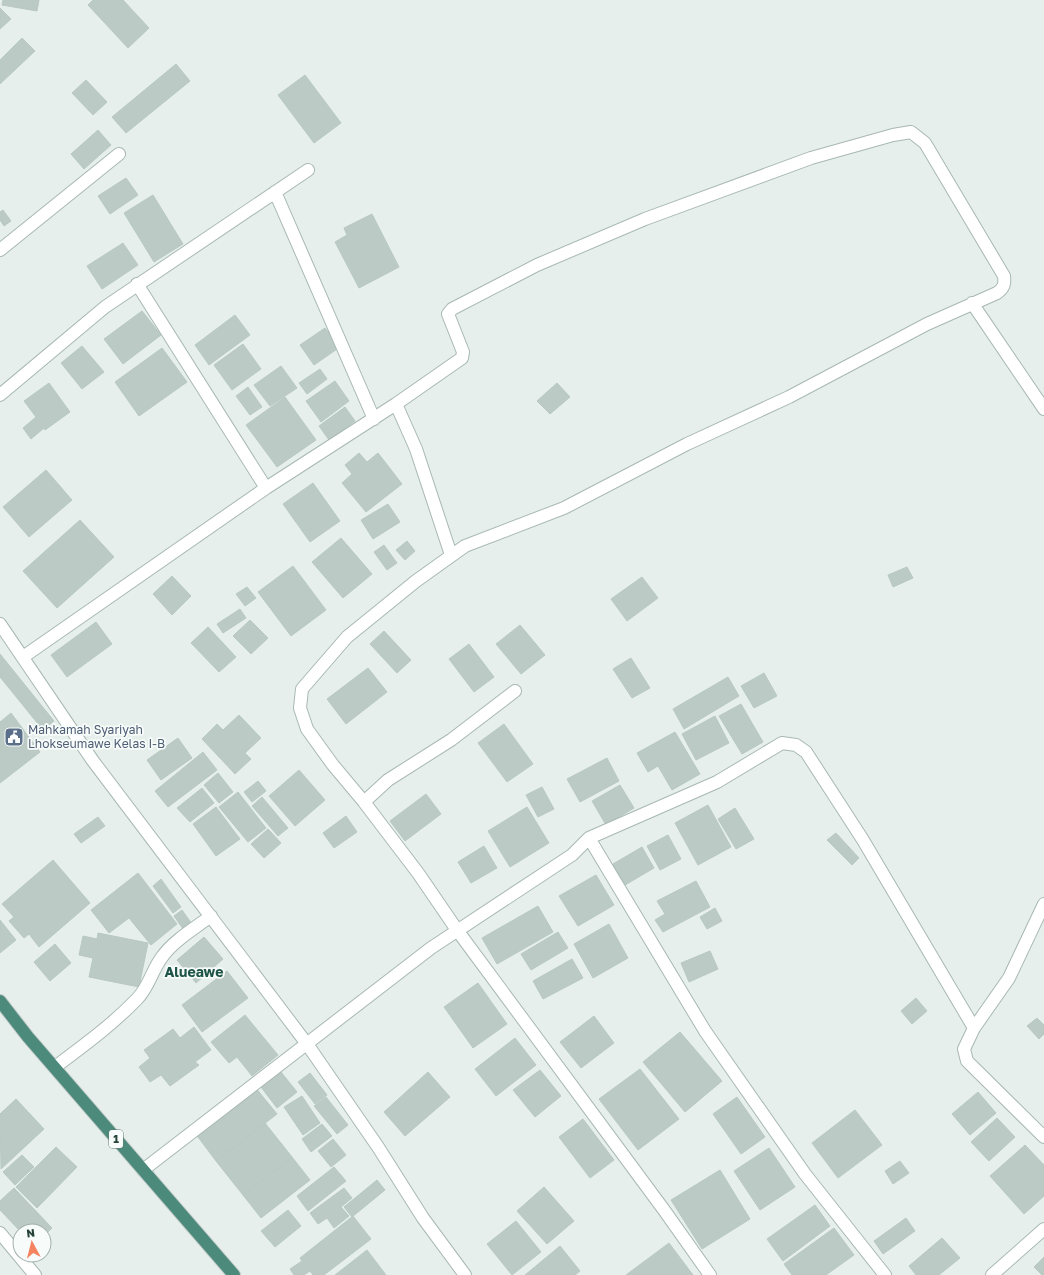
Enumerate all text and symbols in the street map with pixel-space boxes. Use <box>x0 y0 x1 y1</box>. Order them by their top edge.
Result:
place label: Mahkamah Syariyah Lhokseumawe Kelas I-B <box>28 722 165 751</box>
public building icon: Mahkamah Syariyah Lhokseumawe Kelas I-B <box>3 726 25 748</box>
district label: Alueawe <box>165 963 223 980</box>
road number: 1 <box>109 1130 123 1148</box>
north arrow <box>12 1223 52 1263</box>
text: N <box>26 1226 36 1240</box>

